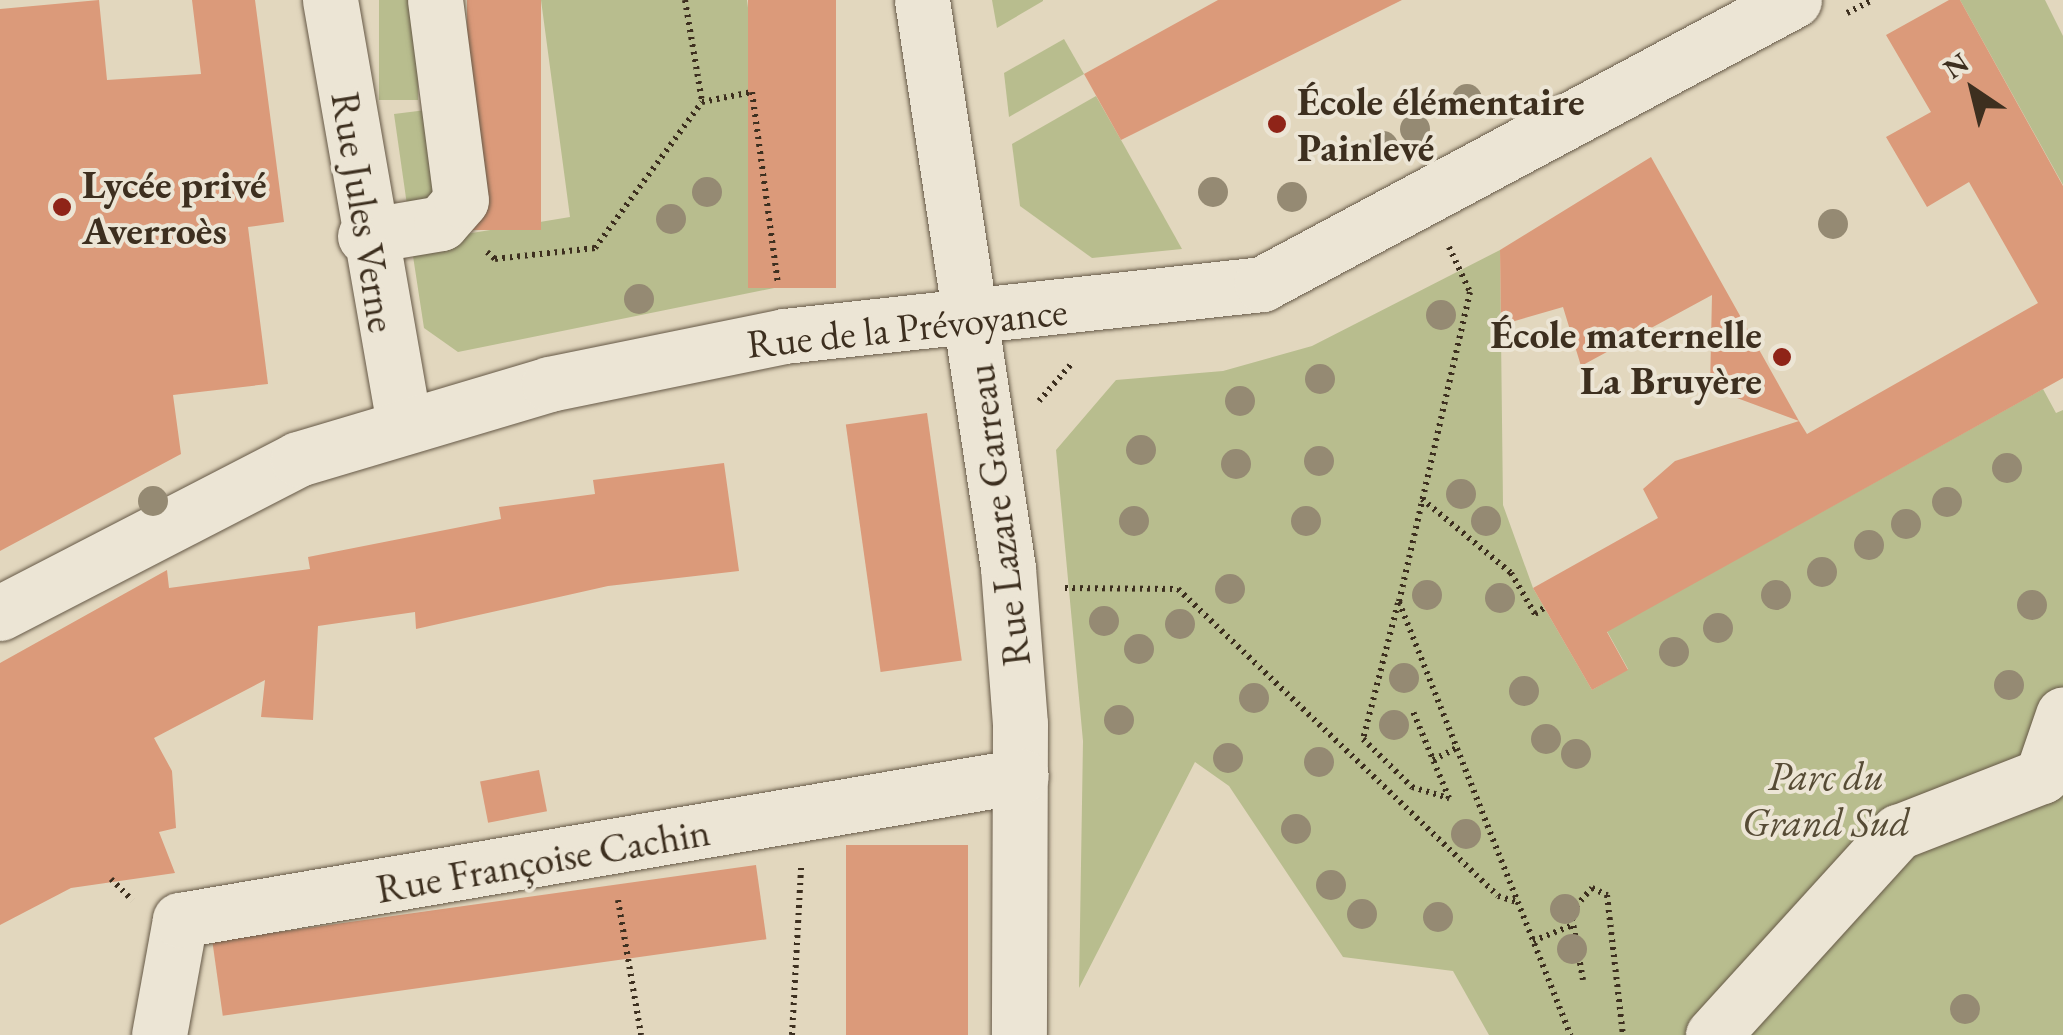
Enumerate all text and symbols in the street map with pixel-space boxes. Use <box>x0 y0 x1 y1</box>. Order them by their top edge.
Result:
north arrow <box>1923 40 2023 140</box>
text: N <box>1936 44 1975 87</box>
place label: École élémentaire Painlevé <box>1297 77 1585 171</box>
street label: Rue Jules Verne <box>321 88 407 336</box>
marker: École élémentaire Painlevé <box>1266 113 1288 135</box>
place label: Lycée privé Averroès <box>82 160 267 254</box>
marker: Lycée privé Averroès <box>51 196 73 218</box>
street label: Rue de la Prévoyance <box>744 286 1070 368</box>
place label: École maternelle La Bruyère <box>1490 310 1762 404</box>
marker: École maternelle La Bruyère <box>1771 346 1793 368</box>
street label: Rue Lazare Garreau <box>956 361 1040 669</box>
park label: Parc du Grand Sud <box>1742 752 1910 846</box>
street label: Rue Françoise Cachin <box>372 807 714 913</box>

